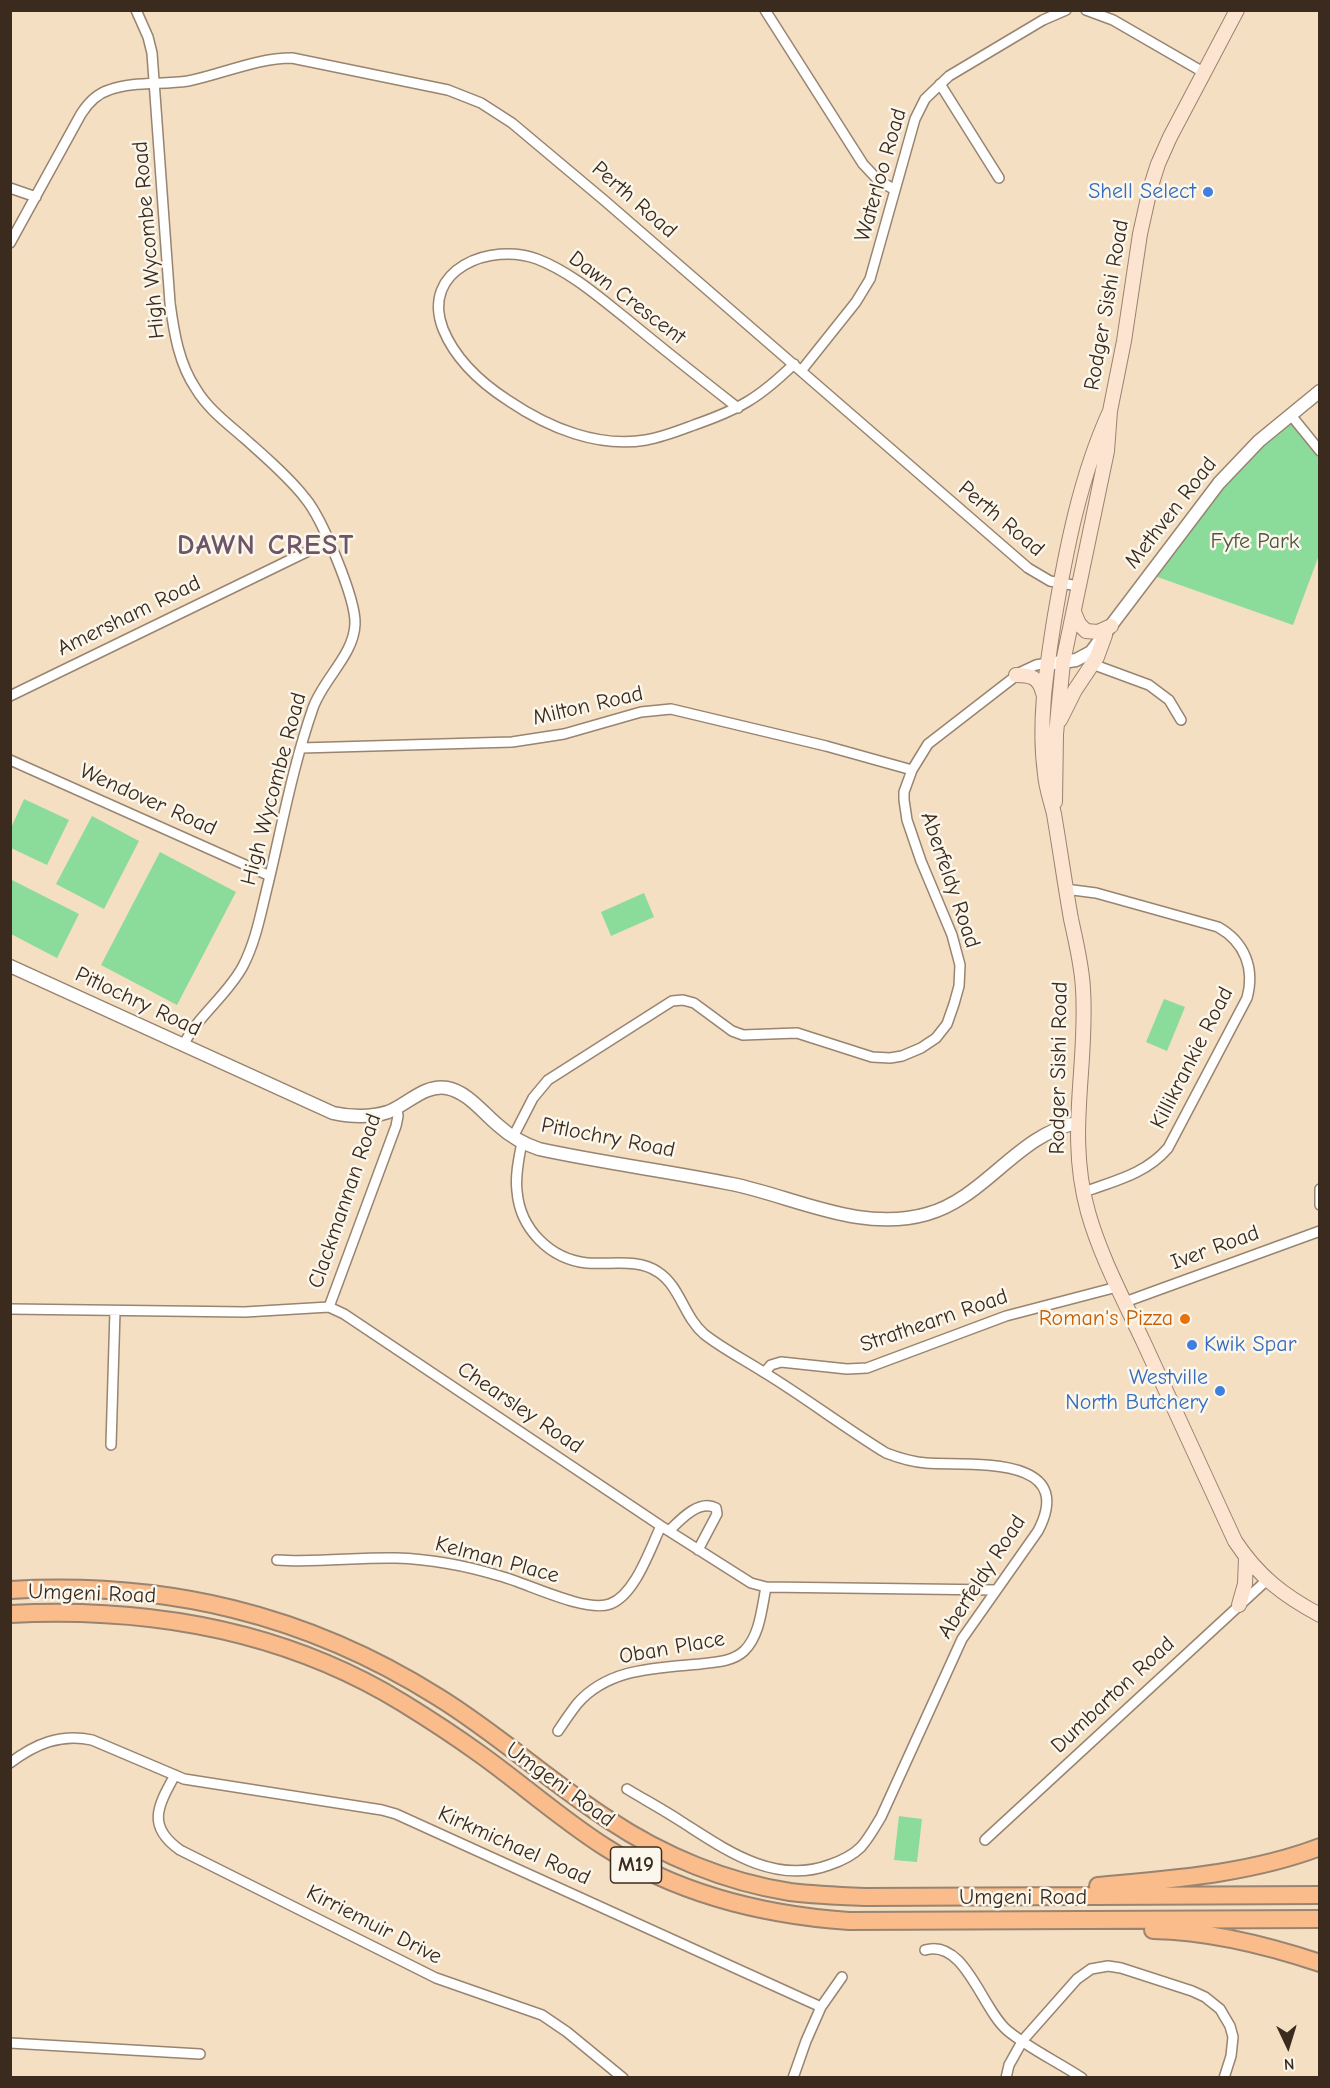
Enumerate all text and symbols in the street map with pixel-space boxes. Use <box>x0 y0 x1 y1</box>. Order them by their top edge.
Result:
street label: Waterloo Road <box>849 105 913 245</box>
street label: High Wycombe Road <box>127 140 171 340</box>
street label: Perth Road <box>586 156 682 244</box>
place label: Shell Select <box>1088 179 1196 205</box>
marker: Shell Select <box>1201 185 1215 199</box>
street label: Rodger Sishi Road <box>1079 218 1135 392</box>
street label: Dawn Crescent <box>563 245 691 351</box>
street label: Methven Road <box>1119 452 1223 574</box>
street label: Perth Road <box>953 475 1049 563</box>
district label: DAWN CREST <box>177 529 355 563</box>
park label: Fyfe Park <box>1211 529 1299 555</box>
street label: Amersham Road <box>53 570 205 662</box>
street label: Milton Road <box>530 680 646 732</box>
street label: High Wycombe Road <box>236 690 312 888</box>
street label: Wendover Road <box>75 758 221 842</box>
street label: Aberfeldy Road <box>914 808 986 952</box>
street label: Pitlochry Road <box>71 961 205 1043</box>
street label: Rodger Sishi Road <box>1044 981 1074 1155</box>
street label: Killikrankie Road <box>1145 983 1239 1133</box>
street label: Clackmannan Road <box>303 1110 387 1292</box>
street label: Pitlochry Road <box>539 1112 677 1164</box>
street label: Iver Road <box>1167 1220 1263 1276</box>
street label: Strathearn Road <box>857 1283 1011 1359</box>
place label: Roman's Pizza <box>1039 1306 1173 1332</box>
marker: Roman's Pizza <box>1178 1312 1192 1326</box>
place label: Kwik Spar <box>1204 1332 1296 1358</box>
marker: Kwik Spar <box>1185 1338 1199 1352</box>
street label: Chearsley Road <box>452 1356 588 1460</box>
place label: Westville North Butchery <box>1065 1365 1208 1416</box>
marker: Westville North Butchery <box>1213 1384 1227 1398</box>
street label: Aberfeldy Road <box>932 1510 1032 1644</box>
street label: Kelman Place <box>432 1531 562 1589</box>
street label: Umgeni Road <box>28 1579 156 1609</box>
street label: Oban Place <box>617 1626 727 1670</box>
street label: Dumbarton Road <box>1046 1631 1180 1759</box>
street label: Umgeni Road <box>500 1737 620 1833</box>
street label: Kirkmichael Road <box>434 1801 594 1891</box>
road number: M19 <box>610 1847 662 1883</box>
street label: Kirriemuir Drive <box>302 1879 446 1971</box>
street label: Umgeni Road <box>959 1885 1087 1911</box>
north arrow <box>1258 2016 1318 2076</box>
text: N <box>1283 2055 1295 2073</box>

